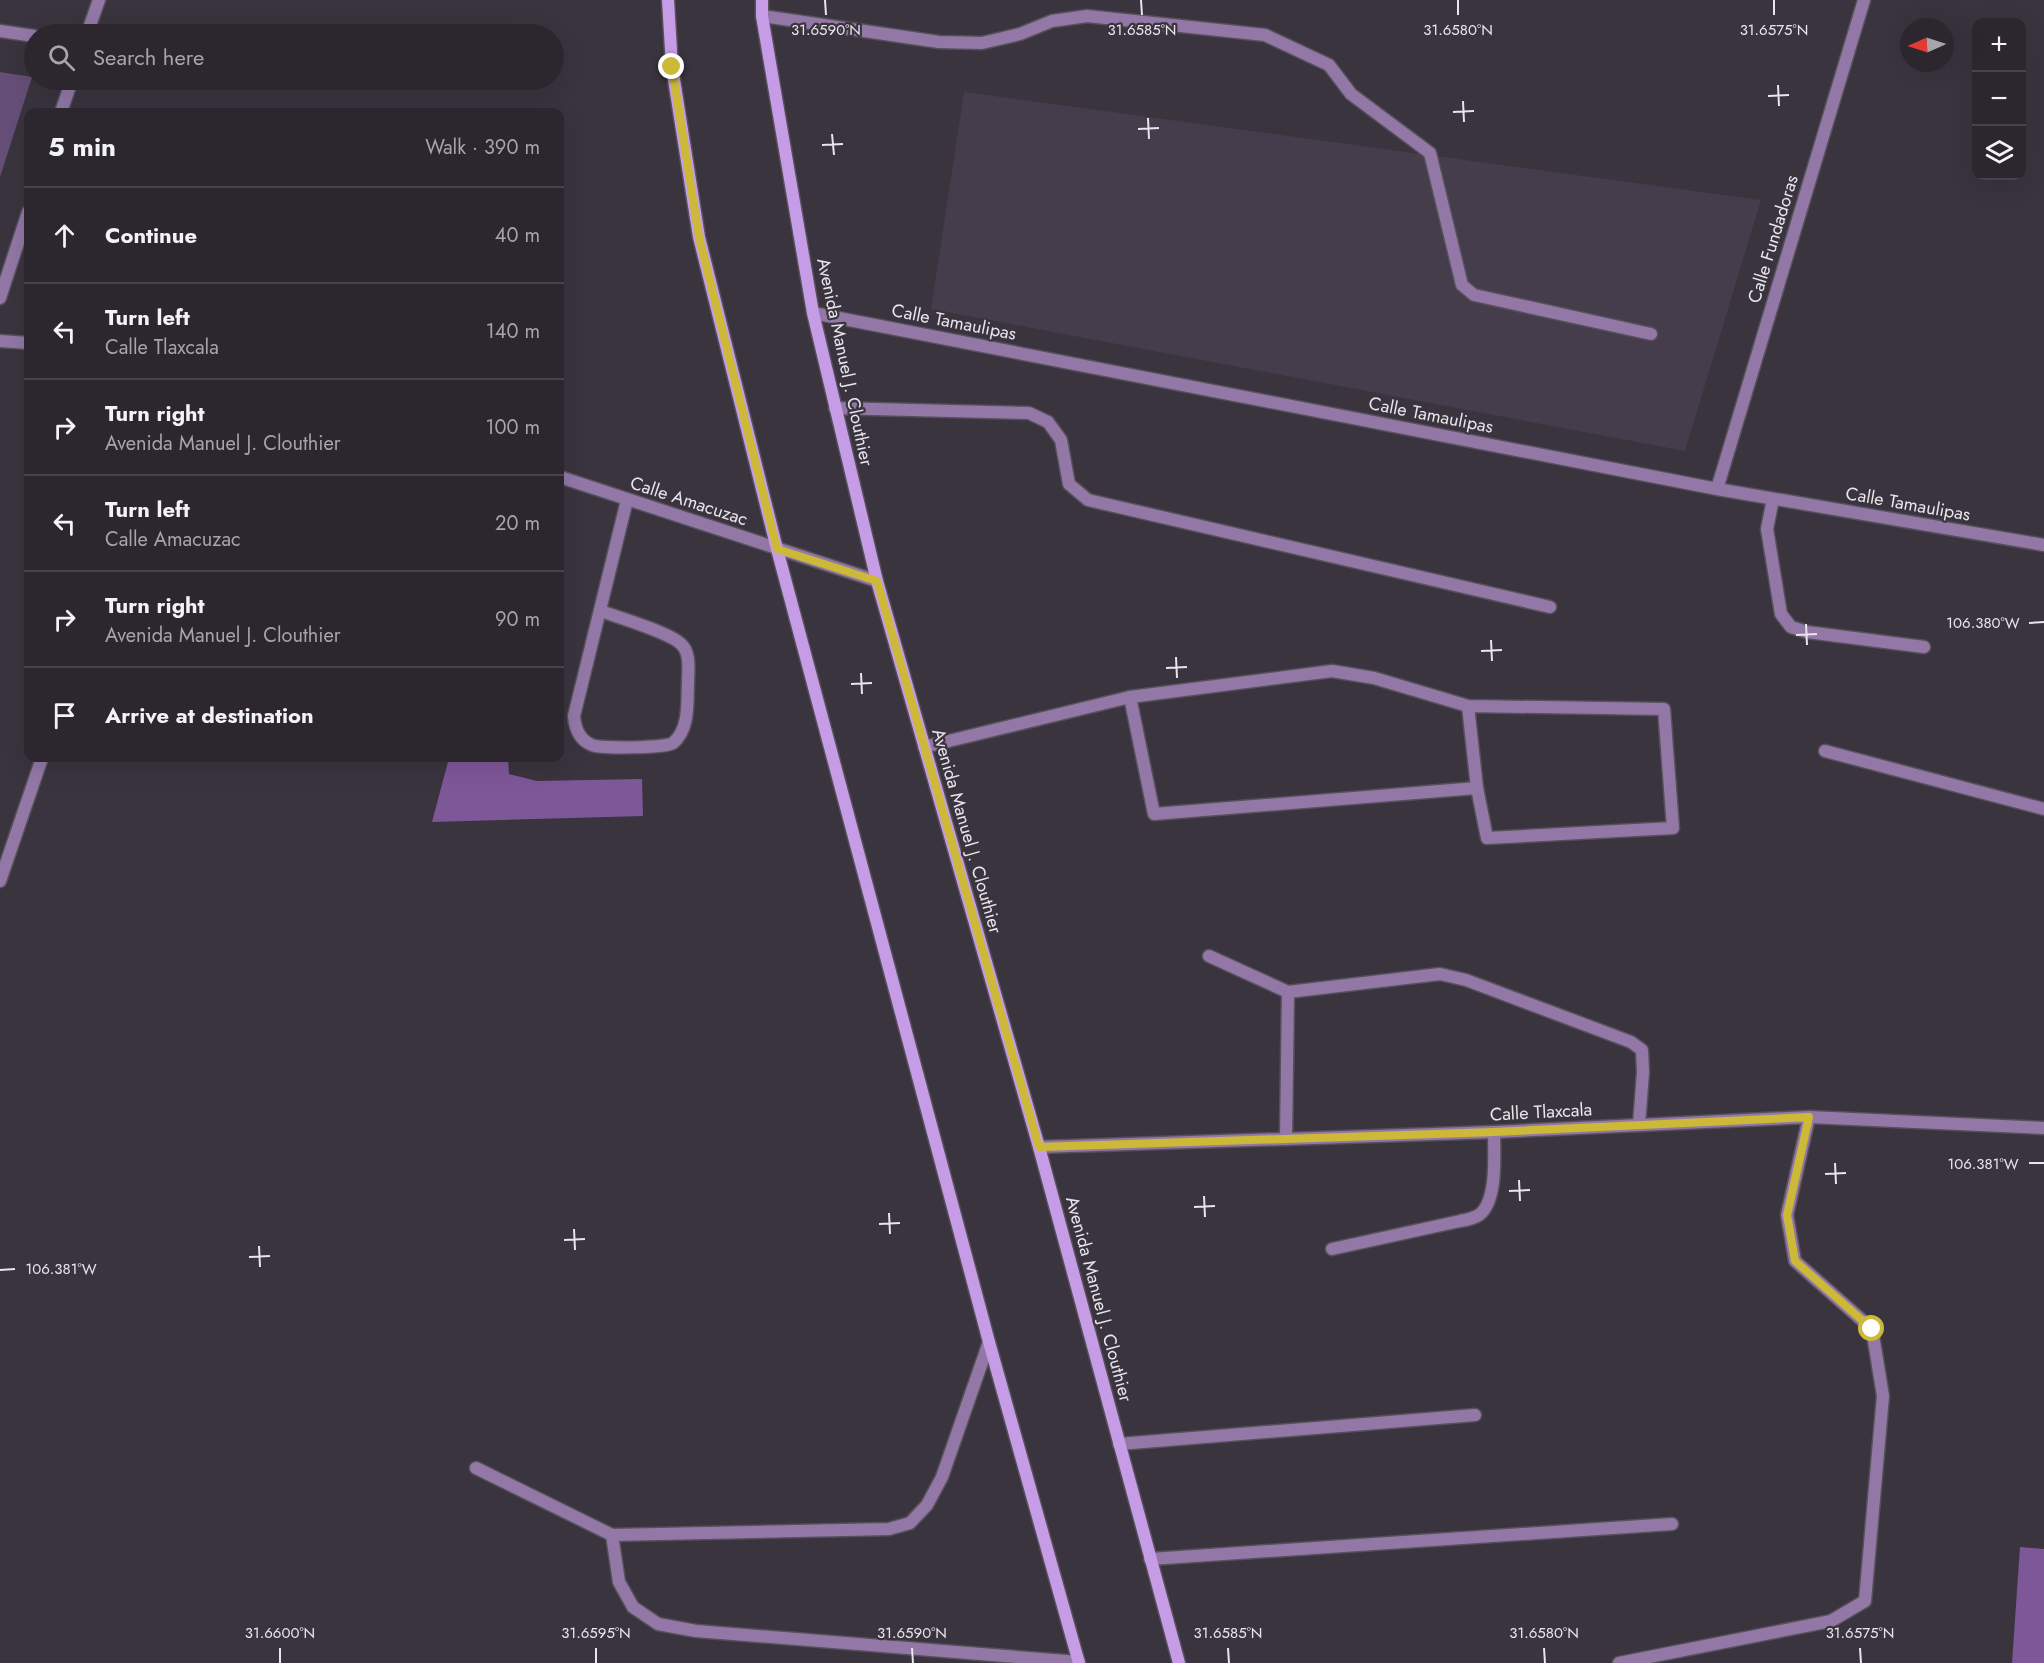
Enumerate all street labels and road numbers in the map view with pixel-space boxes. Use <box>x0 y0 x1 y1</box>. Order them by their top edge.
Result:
street label: Calle Fundadoras <box>1741 172 1805 306</box>
street label: Avenida Manuel J. Clouthier <box>810 256 880 469</box>
street label: Calle Tamaulipas <box>890 297 1018 347</box>
street label: Calle Tamaulipas <box>1367 390 1495 440</box>
street label: Calle Amacuzac <box>627 470 751 532</box>
street label: Calle Tamaulipas <box>1844 480 1972 528</box>
street label: Avenida Manuel J. Clouthier <box>925 725 1009 937</box>
street label: Calle Tlaxcala <box>1489 1096 1593 1128</box>
street label: Avenida Manuel J. Clouthier <box>1059 1193 1139 1406</box>

